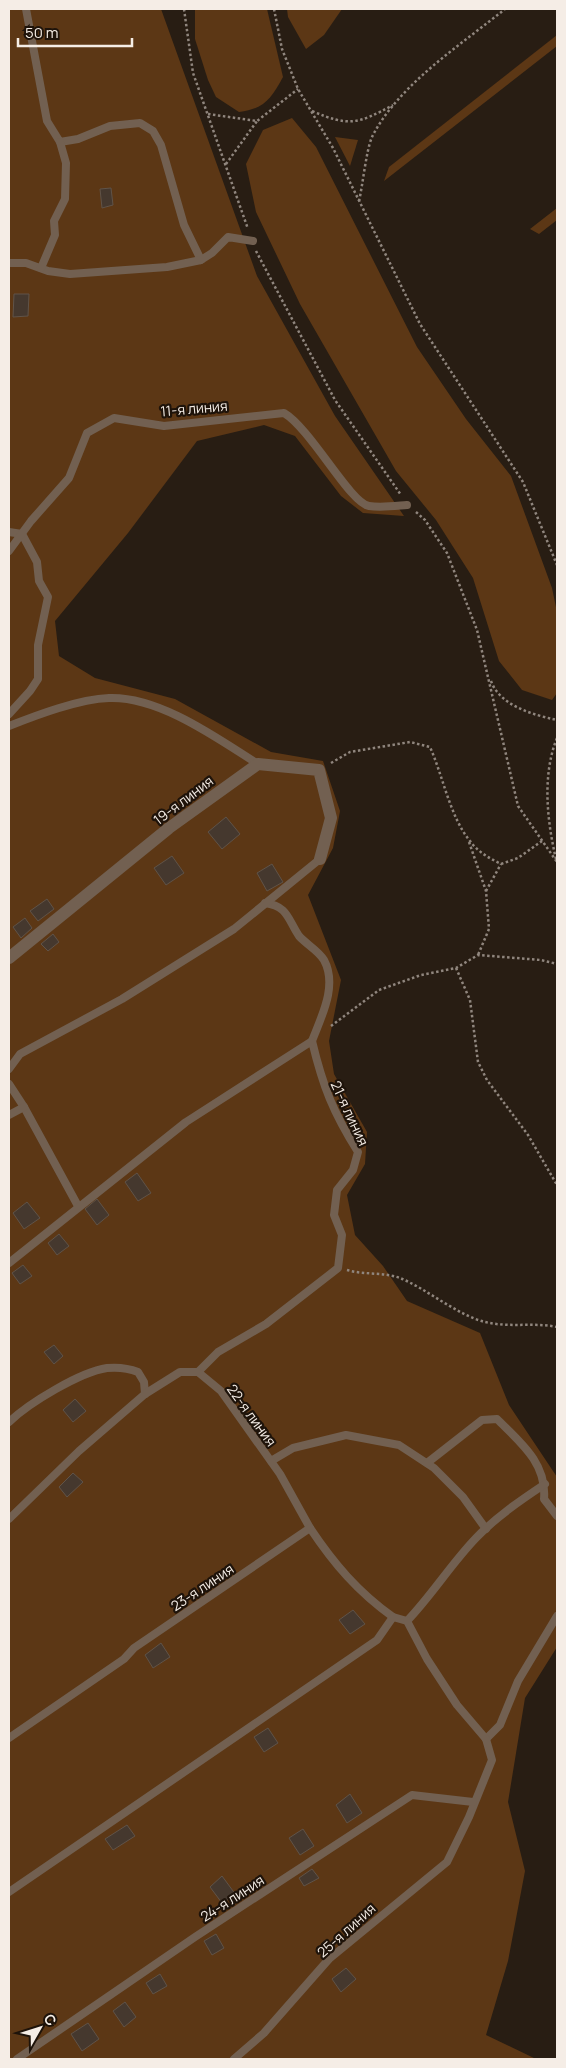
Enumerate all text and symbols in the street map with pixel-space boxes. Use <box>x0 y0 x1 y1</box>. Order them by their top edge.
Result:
scale bar <box>18 15 131 47</box>
text: 50 m <box>25 22 59 43</box>
street label: 11-я линия <box>160 396 228 420</box>
street label: 19-я линия <box>149 771 217 829</box>
street label: 21-я линия <box>327 1077 373 1149</box>
street label: 22-я линия <box>223 1380 281 1450</box>
street label: 23-я линия <box>167 1559 237 1615</box>
street label: 24-я линия <box>196 1870 268 1926</box>
street label: 25-я линия <box>313 1899 379 1961</box>
north arrow <box>15 2003 65 2053</box>
text: С <box>40 2010 61 2030</box>

